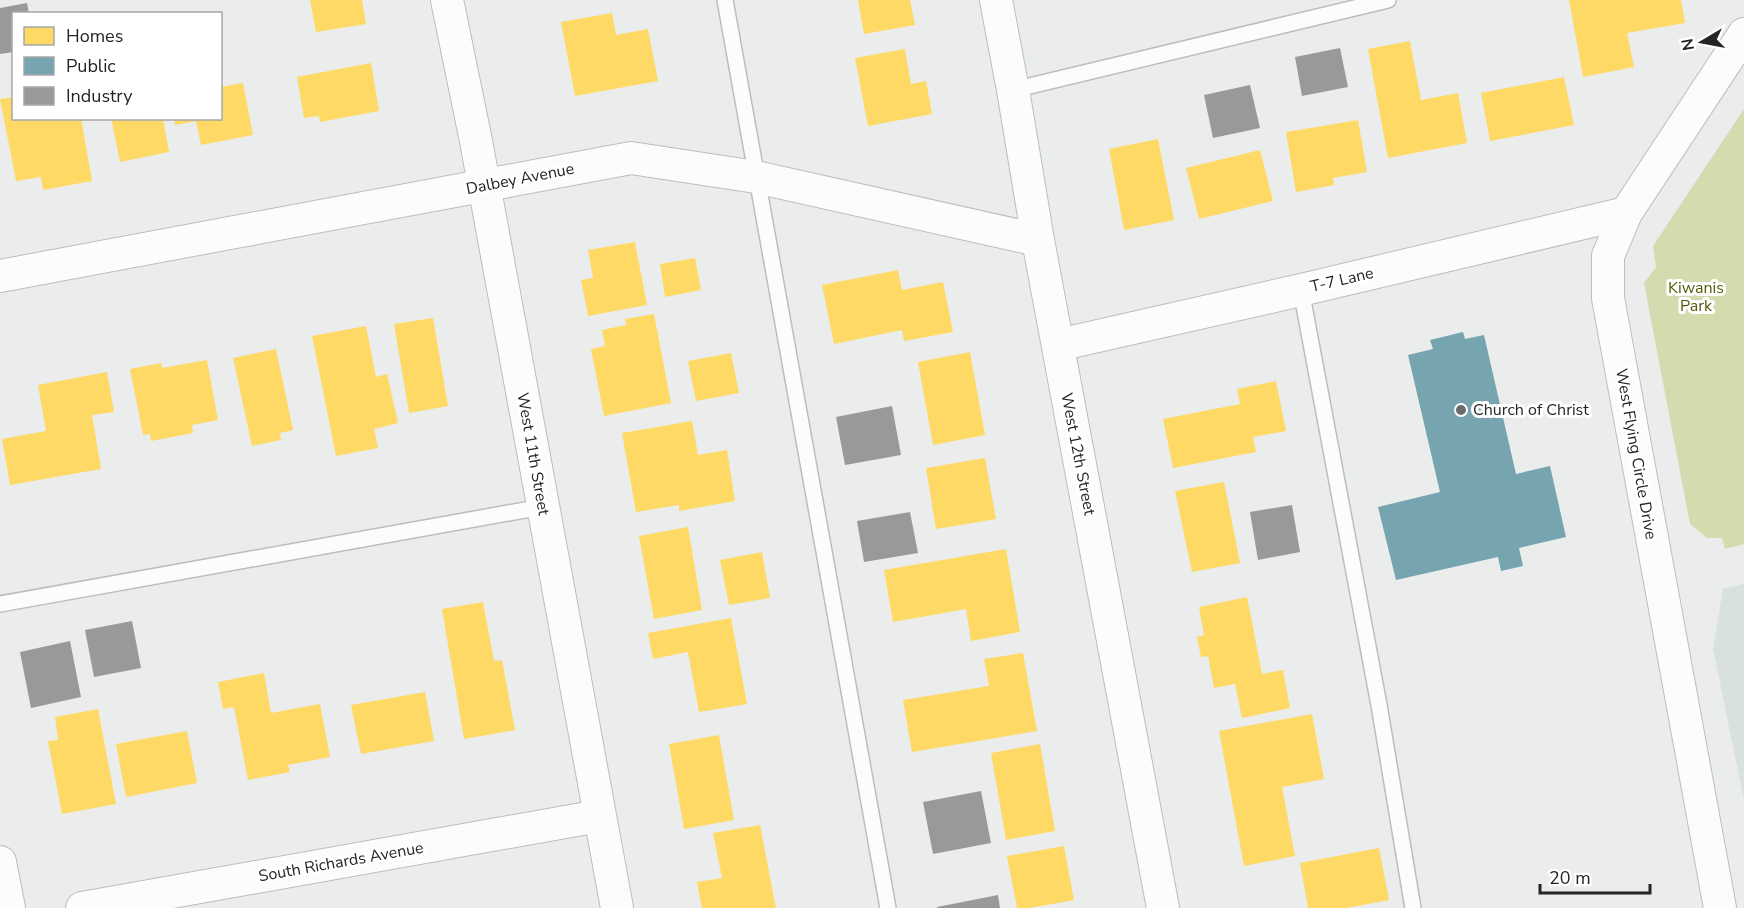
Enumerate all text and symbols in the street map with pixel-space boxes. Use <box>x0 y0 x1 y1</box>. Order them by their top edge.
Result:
legend <box>12 12 222 120</box>
north arrow <box>1672 12 1732 72</box>
text: Homes <box>66 24 123 48</box>
text: N <box>1676 37 1700 52</box>
text: Public <box>66 54 116 78</box>
text: Industry <box>66 84 133 108</box>
street label: Dalbey Avenue <box>464 158 576 200</box>
street label: T-7 Lane <box>1308 262 1376 298</box>
park label: Kiwanis Park <box>1668 277 1724 317</box>
street label: West Flying Circle Drive <box>1610 367 1662 541</box>
street label: West 11th Street <box>511 391 555 517</box>
street label: West 12th Street <box>1055 391 1101 517</box>
place label: Church of Christ <box>1473 399 1589 421</box>
marker: Church of Christ <box>1454 403 1468 417</box>
street label: South Richards Avenue <box>257 837 425 887</box>
scale bar <box>1540 857 1650 895</box>
text: 20 m <box>1549 866 1591 890</box>

